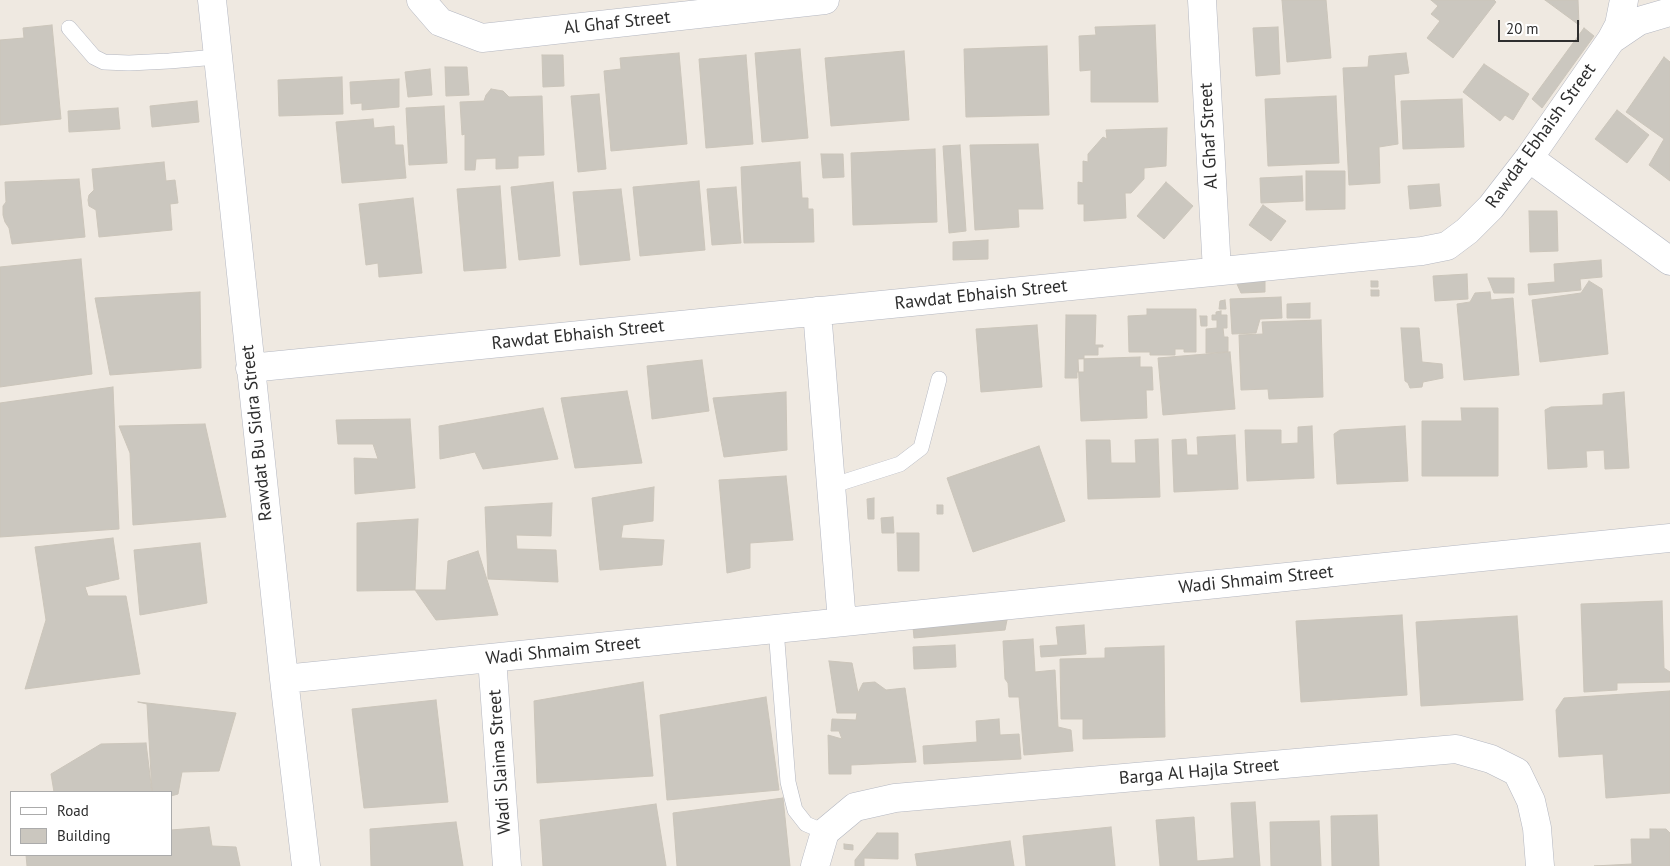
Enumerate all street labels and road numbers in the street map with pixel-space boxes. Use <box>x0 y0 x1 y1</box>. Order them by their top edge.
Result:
street label: Al Ghaf Street <box>563 7 671 39</box>
street label: Rawdat Ebhaish Street <box>1481 60 1601 212</box>
street label: Al Ghaf Street <box>1195 82 1223 190</box>
street label: Rawdat Ebhaish Street <box>894 275 1068 315</box>
street label: Rawdat Ebhaish Street <box>491 315 665 355</box>
street label: Rawdat Bu Sidra Street <box>237 344 277 522</box>
street label: Wadi Shmaim Street <box>1178 561 1334 599</box>
street label: Wadi Shmaim Street <box>485 632 641 670</box>
street label: Wadi Slaima Street <box>484 689 516 835</box>
street label: Barga Al Hajla Street <box>1118 754 1280 790</box>

